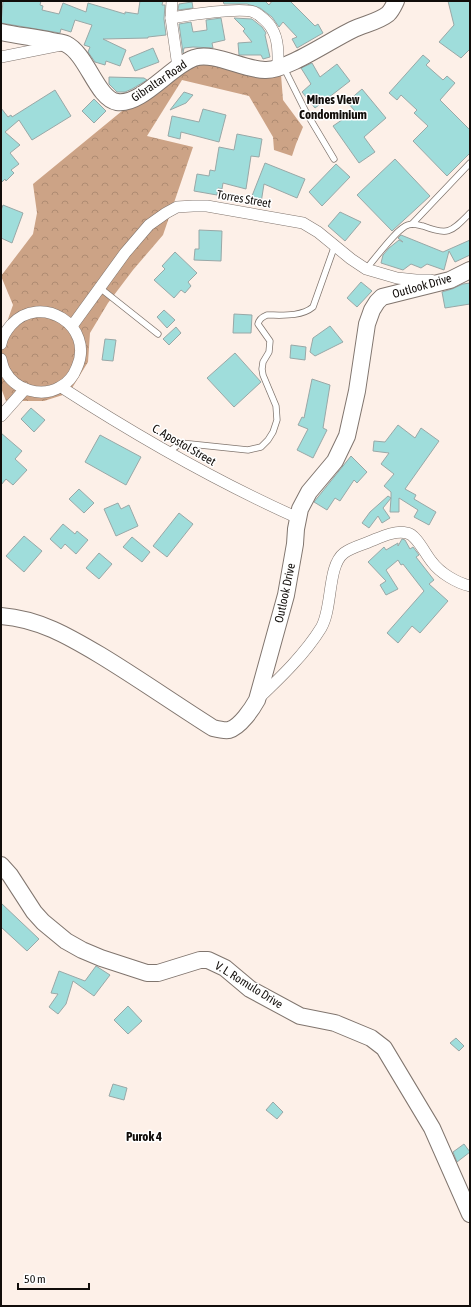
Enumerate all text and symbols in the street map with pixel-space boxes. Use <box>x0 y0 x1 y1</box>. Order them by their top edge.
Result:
street label: Gibraltar Road <box>129 57 189 105</box>
district label: Mines View Condominium <box>299 92 367 122</box>
street label: Torres Street <box>216 187 273 211</box>
street label: Outlook Drive <box>391 271 453 301</box>
street label: C. Apostol Street <box>150 421 219 469</box>
street label: Outlook Drive <box>272 562 298 624</box>
street label: V. L. Romulo Drive <box>213 959 285 1011</box>
district label: Purok 4 <box>126 1129 162 1144</box>
scale bar <box>18 1265 89 1291</box>
text: 50 m <box>24 1272 46 1286</box>

